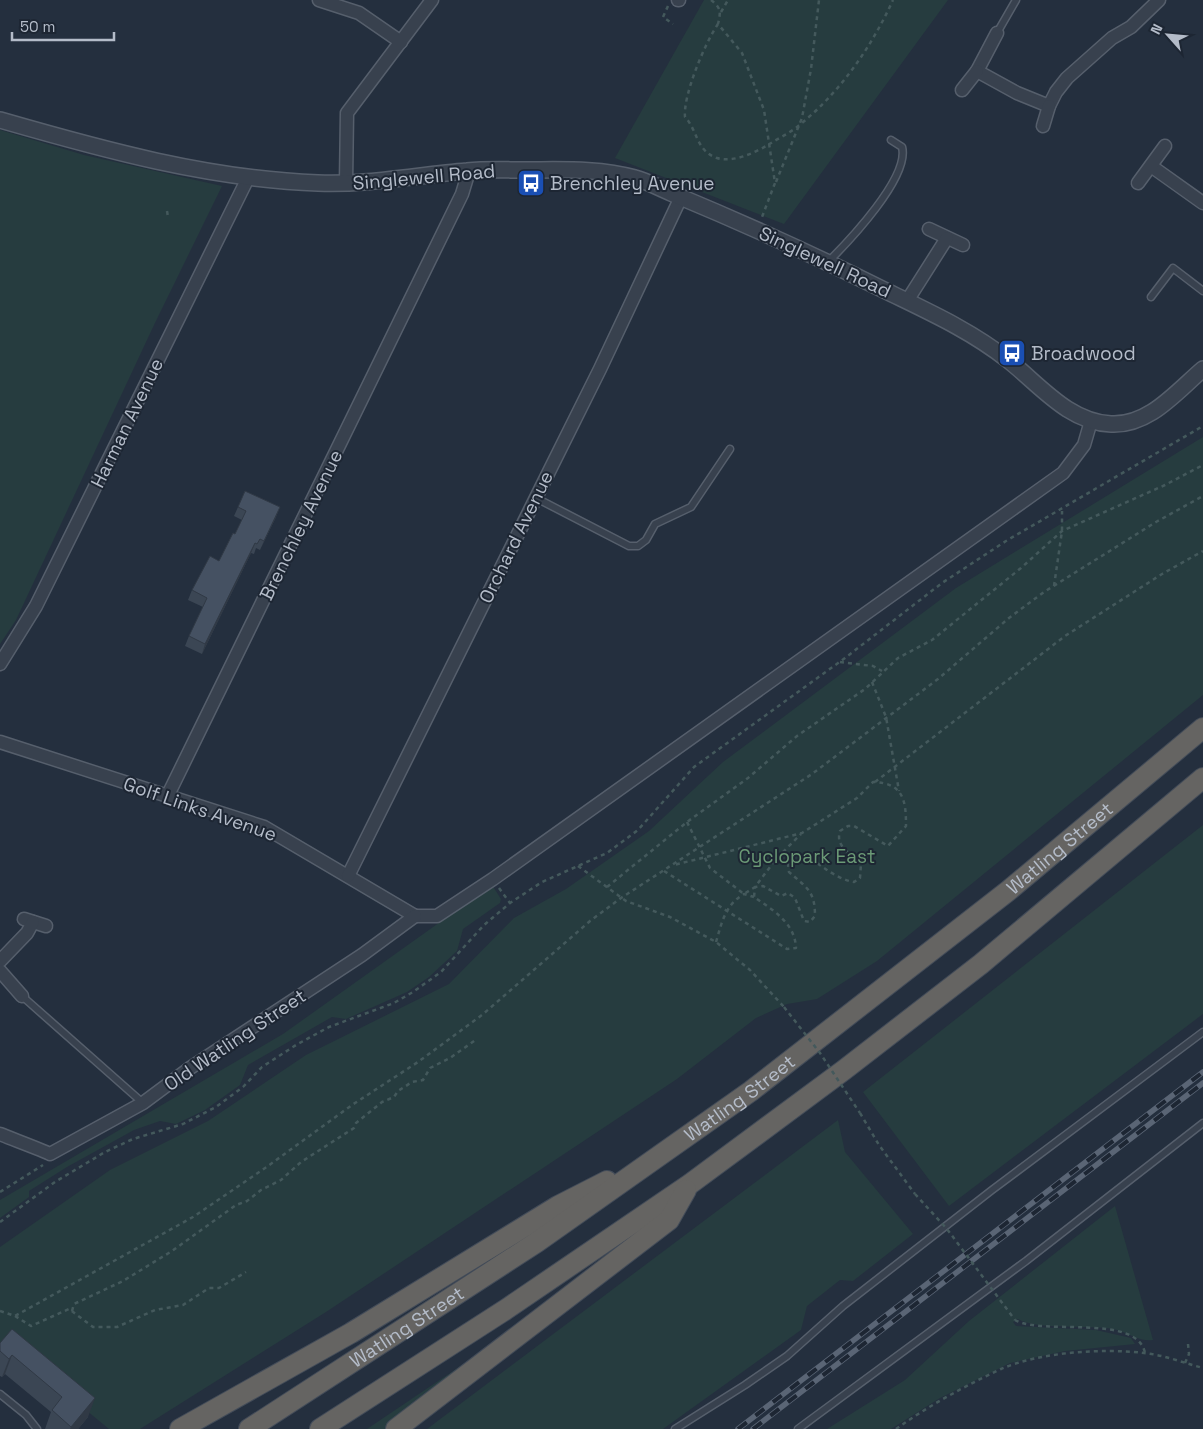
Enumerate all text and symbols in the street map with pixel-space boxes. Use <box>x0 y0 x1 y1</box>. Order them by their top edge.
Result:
scale bar <box>12 10 115 42</box>
north arrow <box>1143 10 1193 60</box>
text: 50 m <box>20 17 55 36</box>
text: N <box>1146 21 1167 37</box>
street label: Singlewell Road <box>352 158 496 196</box>
bus stop icon: Brenchley Avenue <box>516 168 546 198</box>
place label: Brenchley Avenue <box>550 171 715 196</box>
street label: Singlewell Road <box>755 220 895 304</box>
bus stop icon: Broadwood <box>997 338 1027 368</box>
place label: Broadwood <box>1031 341 1136 366</box>
street label: Harman Avenue <box>85 354 169 492</box>
street label: Brenchley Avenue <box>254 446 348 604</box>
street label: Orchard Avenue <box>473 467 559 607</box>
street label: Golf Links Avenue <box>120 771 280 847</box>
street label: Watling Street <box>1001 796 1118 900</box>
park label: Cyclopark East <box>738 844 876 869</box>
street label: Old Watling Street <box>159 983 311 1097</box>
street label: Watling Street <box>679 1049 800 1147</box>
street label: Watling Street <box>345 1280 469 1373</box>

